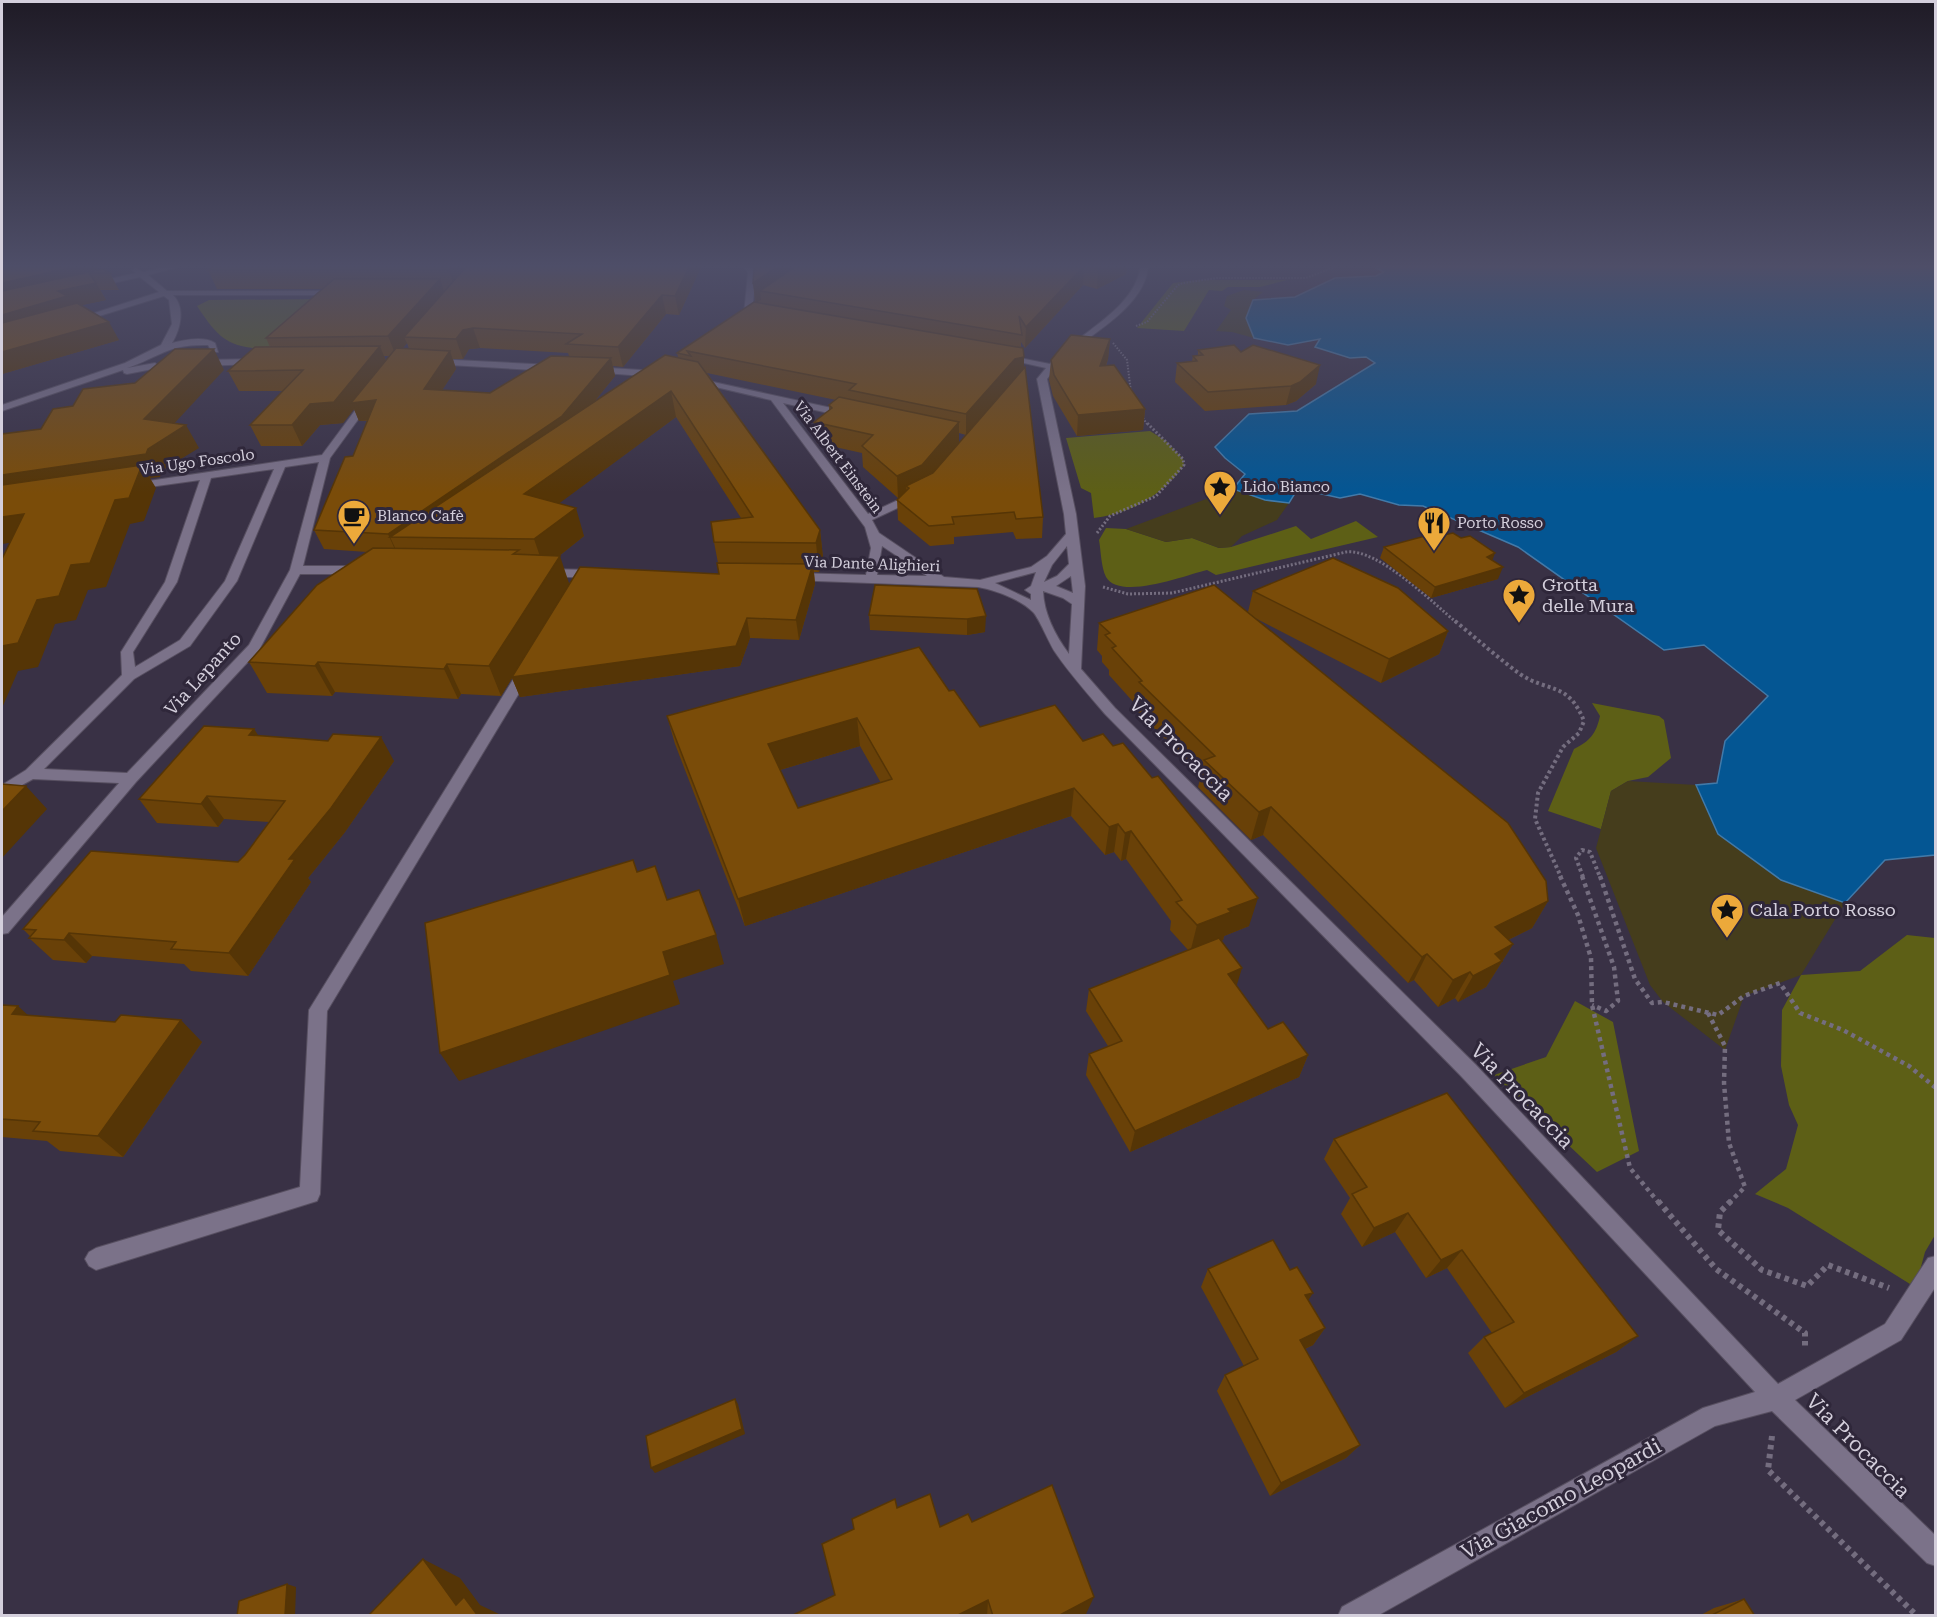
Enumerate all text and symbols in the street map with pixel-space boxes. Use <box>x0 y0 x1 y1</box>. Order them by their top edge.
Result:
street label: Via Albert Einstein <box>790 397 886 517</box>
street label: Via Ugo Foscolo <box>138 445 256 479</box>
place icon: Lido Bianco <box>1202 469 1238 516</box>
place label: Lido Bianco <box>1243 478 1330 496</box>
cafe icon: Blanco Cafè <box>336 498 372 545</box>
restaurant icon: Porto Rosso <box>1416 505 1452 552</box>
place label: Blanco Cafè <box>377 507 464 525</box>
place label: Porto Rosso <box>1457 514 1543 532</box>
street label: Via Dante Alighieri <box>804 553 941 575</box>
place label: Grotta delle Mura <box>1542 574 1634 616</box>
place icon: Grotta delle Mura <box>1501 577 1537 624</box>
street label: Via Lepanto <box>160 628 245 719</box>
street label: Via Procaccia <box>1124 692 1239 807</box>
place icon: Cala Porto Rosso <box>1709 892 1745 939</box>
place label: Cala Porto Rosso <box>1750 899 1896 920</box>
street label: Via Procaccia <box>1466 1038 1579 1154</box>
street label: Via Procaccia <box>1801 1389 1916 1504</box>
street label: Via Giacomo Leopardi <box>1457 1434 1666 1564</box>

